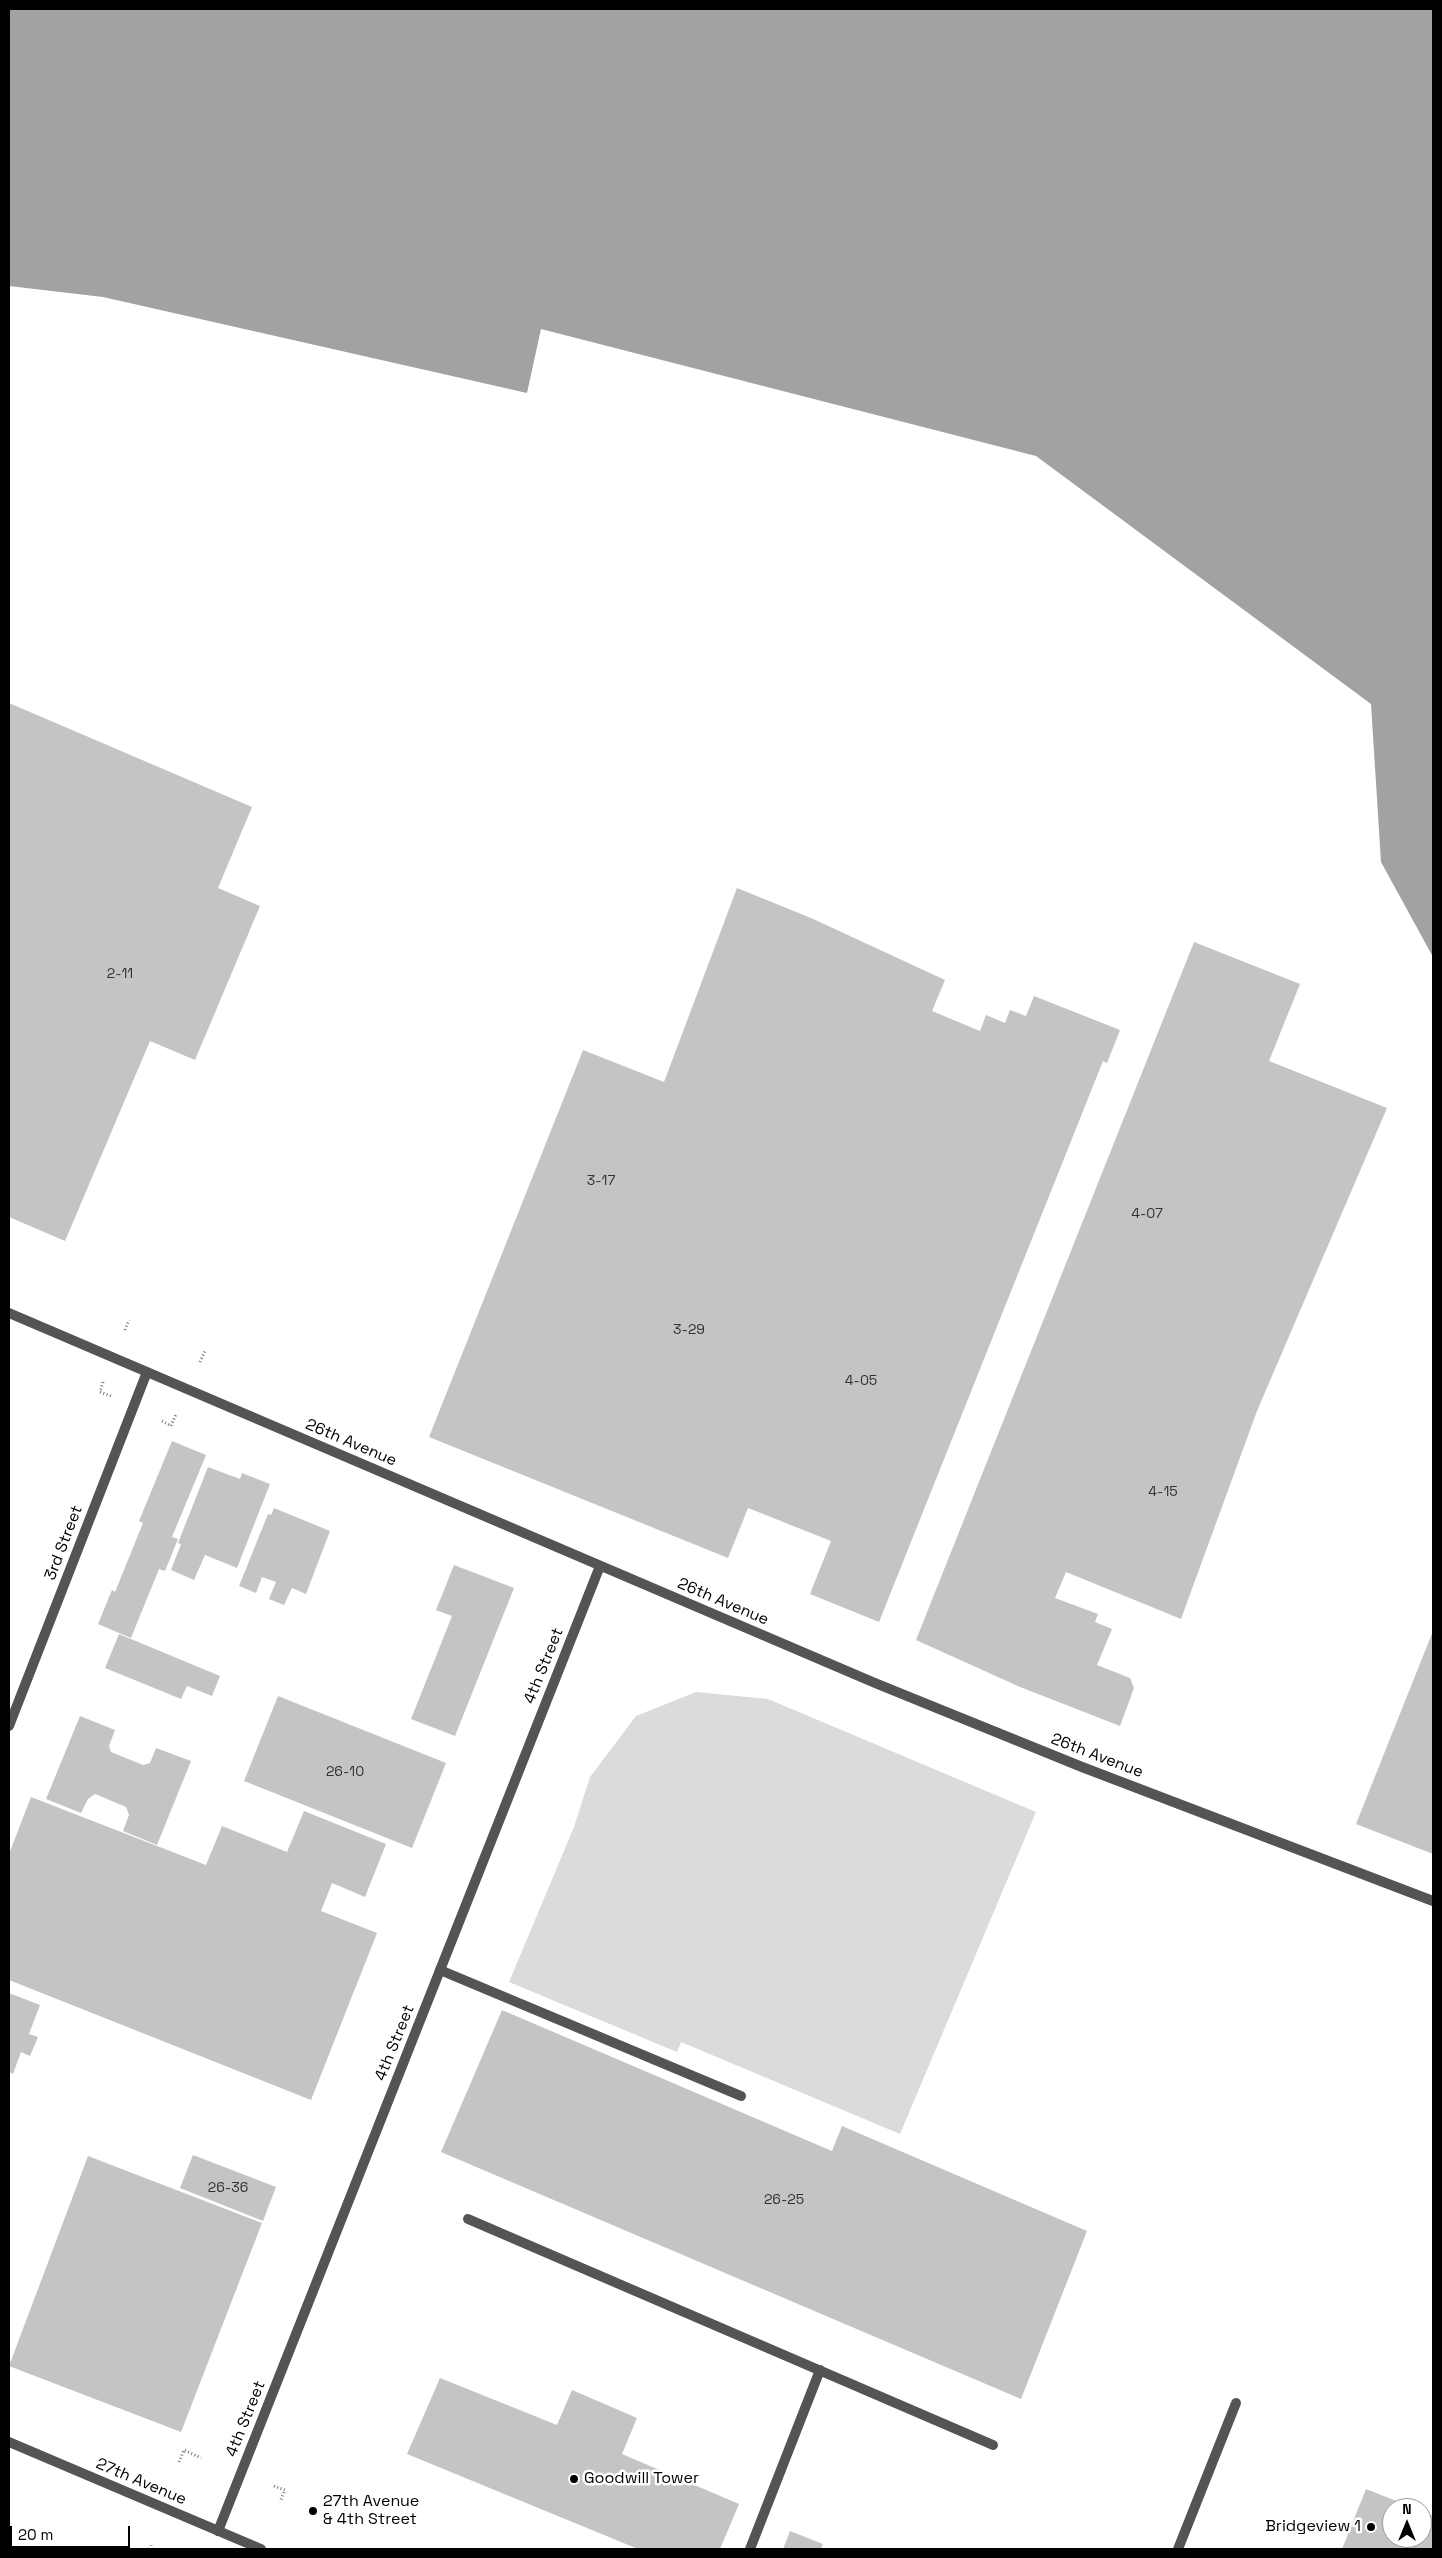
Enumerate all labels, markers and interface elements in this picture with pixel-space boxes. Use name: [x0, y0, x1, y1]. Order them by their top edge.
house number: 2-11: [107, 966, 133, 982]
house number: 3-17: [587, 1173, 615, 1189]
house number: 4-07: [1131, 1206, 1163, 1222]
house number: 3-29: [673, 1322, 705, 1338]
house number: 4-05: [845, 1373, 877, 1389]
street label: 26th Avenue: [302, 1415, 400, 1471]
house number: 4-15: [1148, 1484, 1178, 1500]
street label: 3rd Street: [41, 1503, 87, 1583]
street label: 26th Avenue: [674, 1574, 772, 1630]
street label: 4th Street: [520, 1625, 568, 1707]
street label: 26th Avenue: [1048, 1730, 1146, 1782]
house number: 26-10: [326, 1764, 364, 1780]
street label: 4th Street: [371, 2002, 419, 2084]
house number: 26-36: [208, 2180, 248, 2196]
house number: 26-25: [764, 2192, 804, 2208]
street label: 4th Street: [222, 2378, 270, 2460]
street label: 27th Avenue: [93, 2454, 189, 2510]
place label: Goodwill Tower: [584, 2469, 699, 2489]
marker: Goodwill Tower: [568, 2473, 580, 2485]
place label: 27th Avenue & 4th Street: [323, 2492, 419, 2530]
north arrow: [1382, 2498, 1432, 2548]
text: N: [1402, 2500, 1412, 2518]
marker: 27th Avenue & 4th Street: [307, 2505, 319, 2517]
scale bar: [12, 2516, 132, 2548]
place label: Bridgeview 1: [1265, 2517, 1361, 2537]
marker: Bridgeview 1: [1365, 2521, 1377, 2533]
text: 20 m: [18, 2525, 53, 2544]

